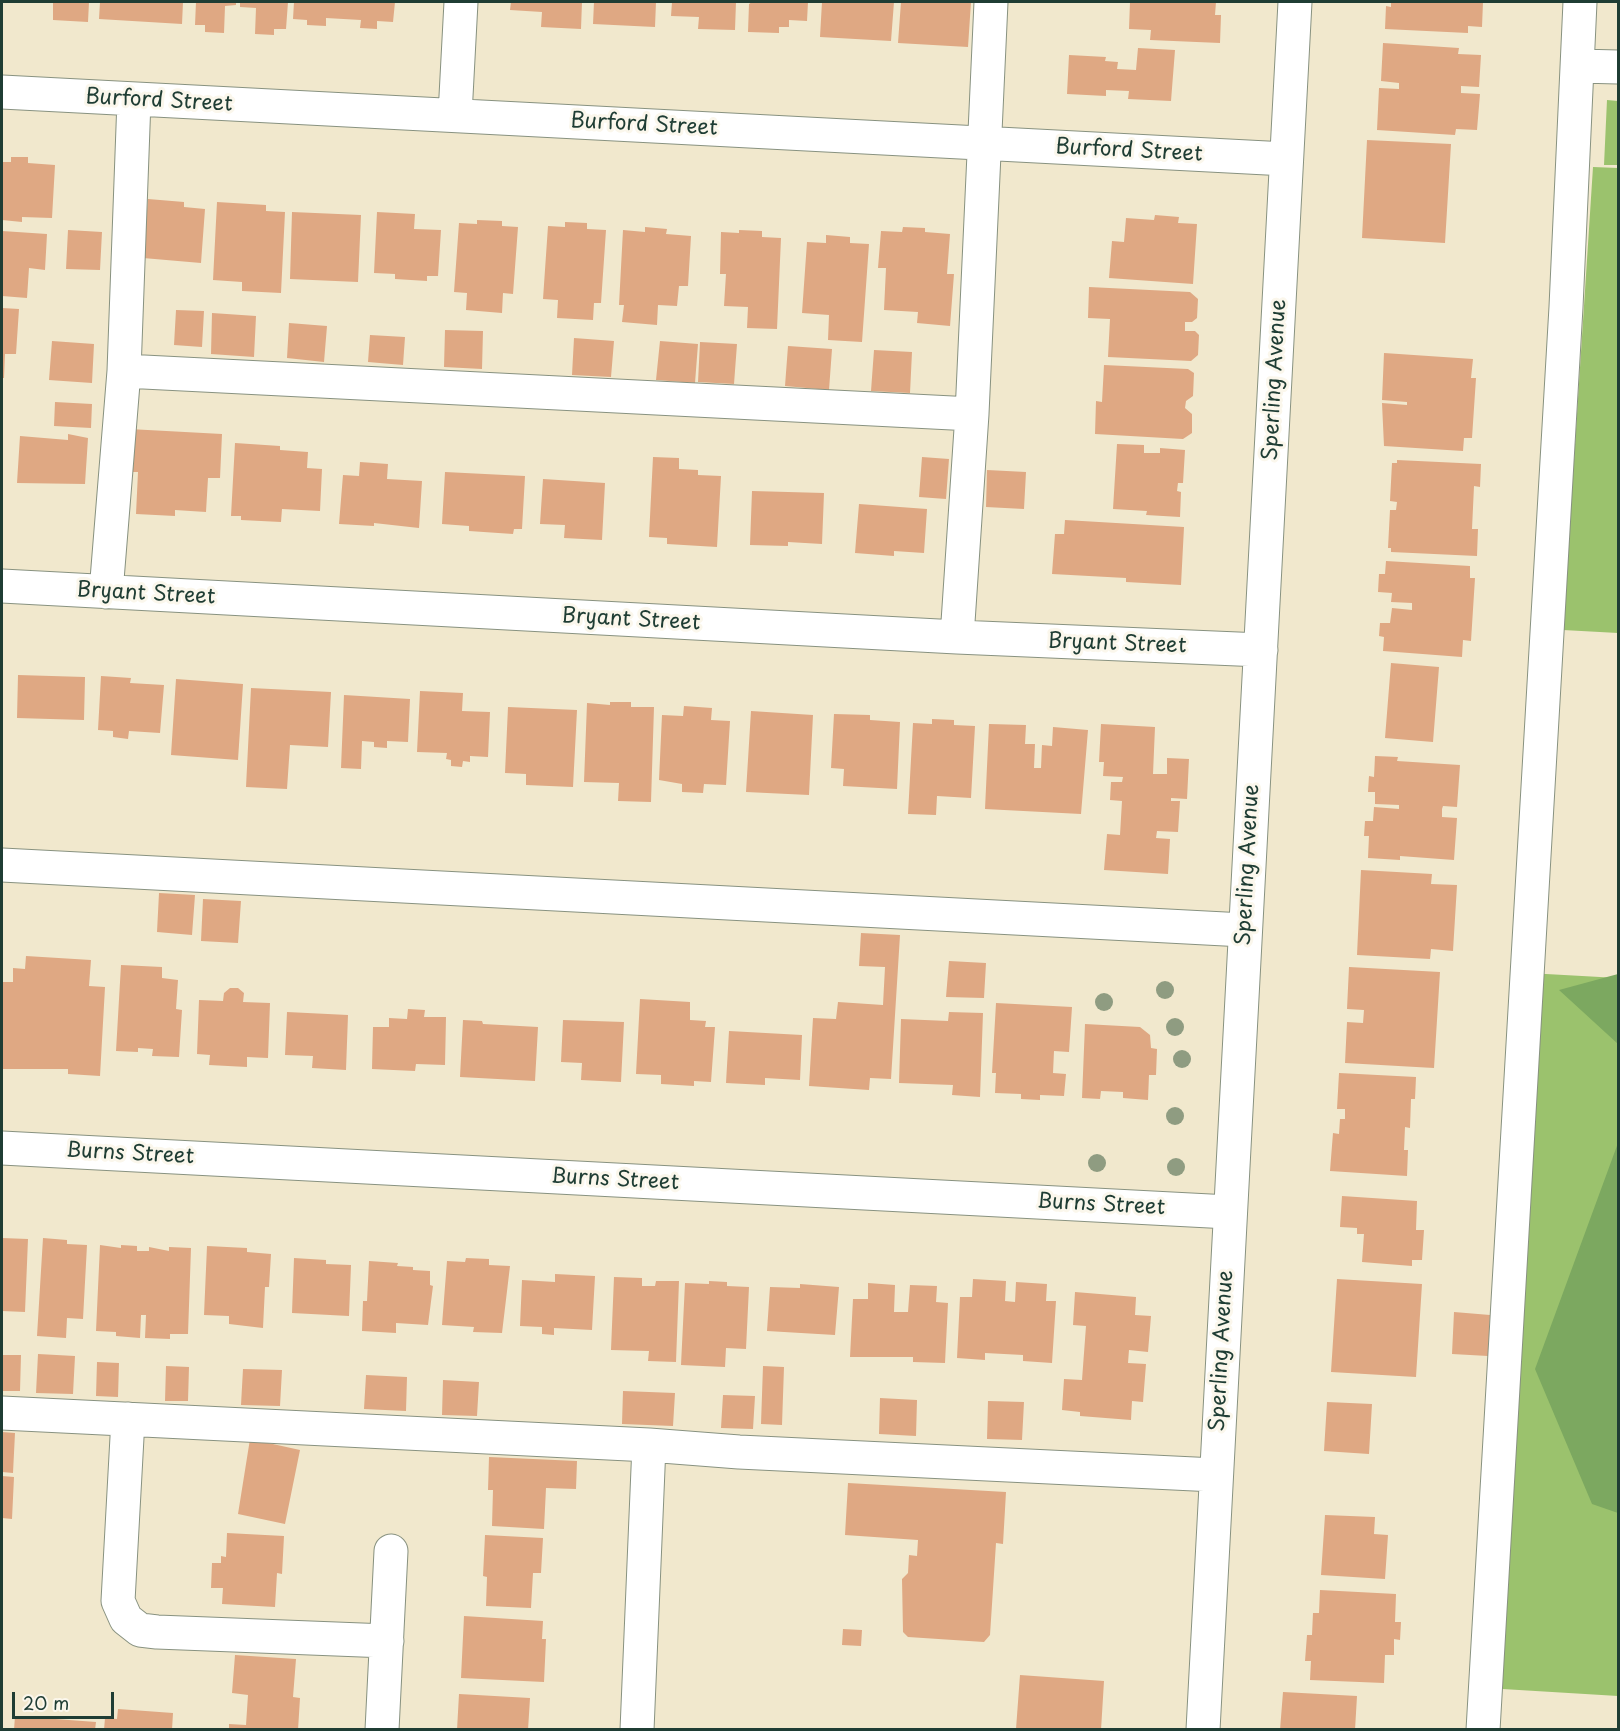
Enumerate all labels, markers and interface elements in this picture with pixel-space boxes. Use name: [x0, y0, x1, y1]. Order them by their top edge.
street label: Burford Street: [85, 85, 233, 117]
street label: Burford Street: [570, 109, 718, 141]
street label: Burford Street: [1055, 135, 1203, 167]
street label: Sperling Avenue: [1258, 299, 1292, 461]
street label: Bryant Street: [76, 578, 216, 610]
street label: Bryant Street: [561, 604, 701, 636]
street label: Bryant Street: [1047, 629, 1187, 659]
street label: Sperling Avenue: [1231, 784, 1265, 946]
street label: Burns Street: [65, 1138, 195, 1170]
street label: Burns Street: [550, 1164, 680, 1196]
street label: Burns Street: [1036, 1189, 1166, 1221]
street label: Sperling Avenue: [1205, 1270, 1239, 1432]
scale bar: [15, 1680, 117, 1718]
text: 20 m: [23, 1689, 69, 1716]

